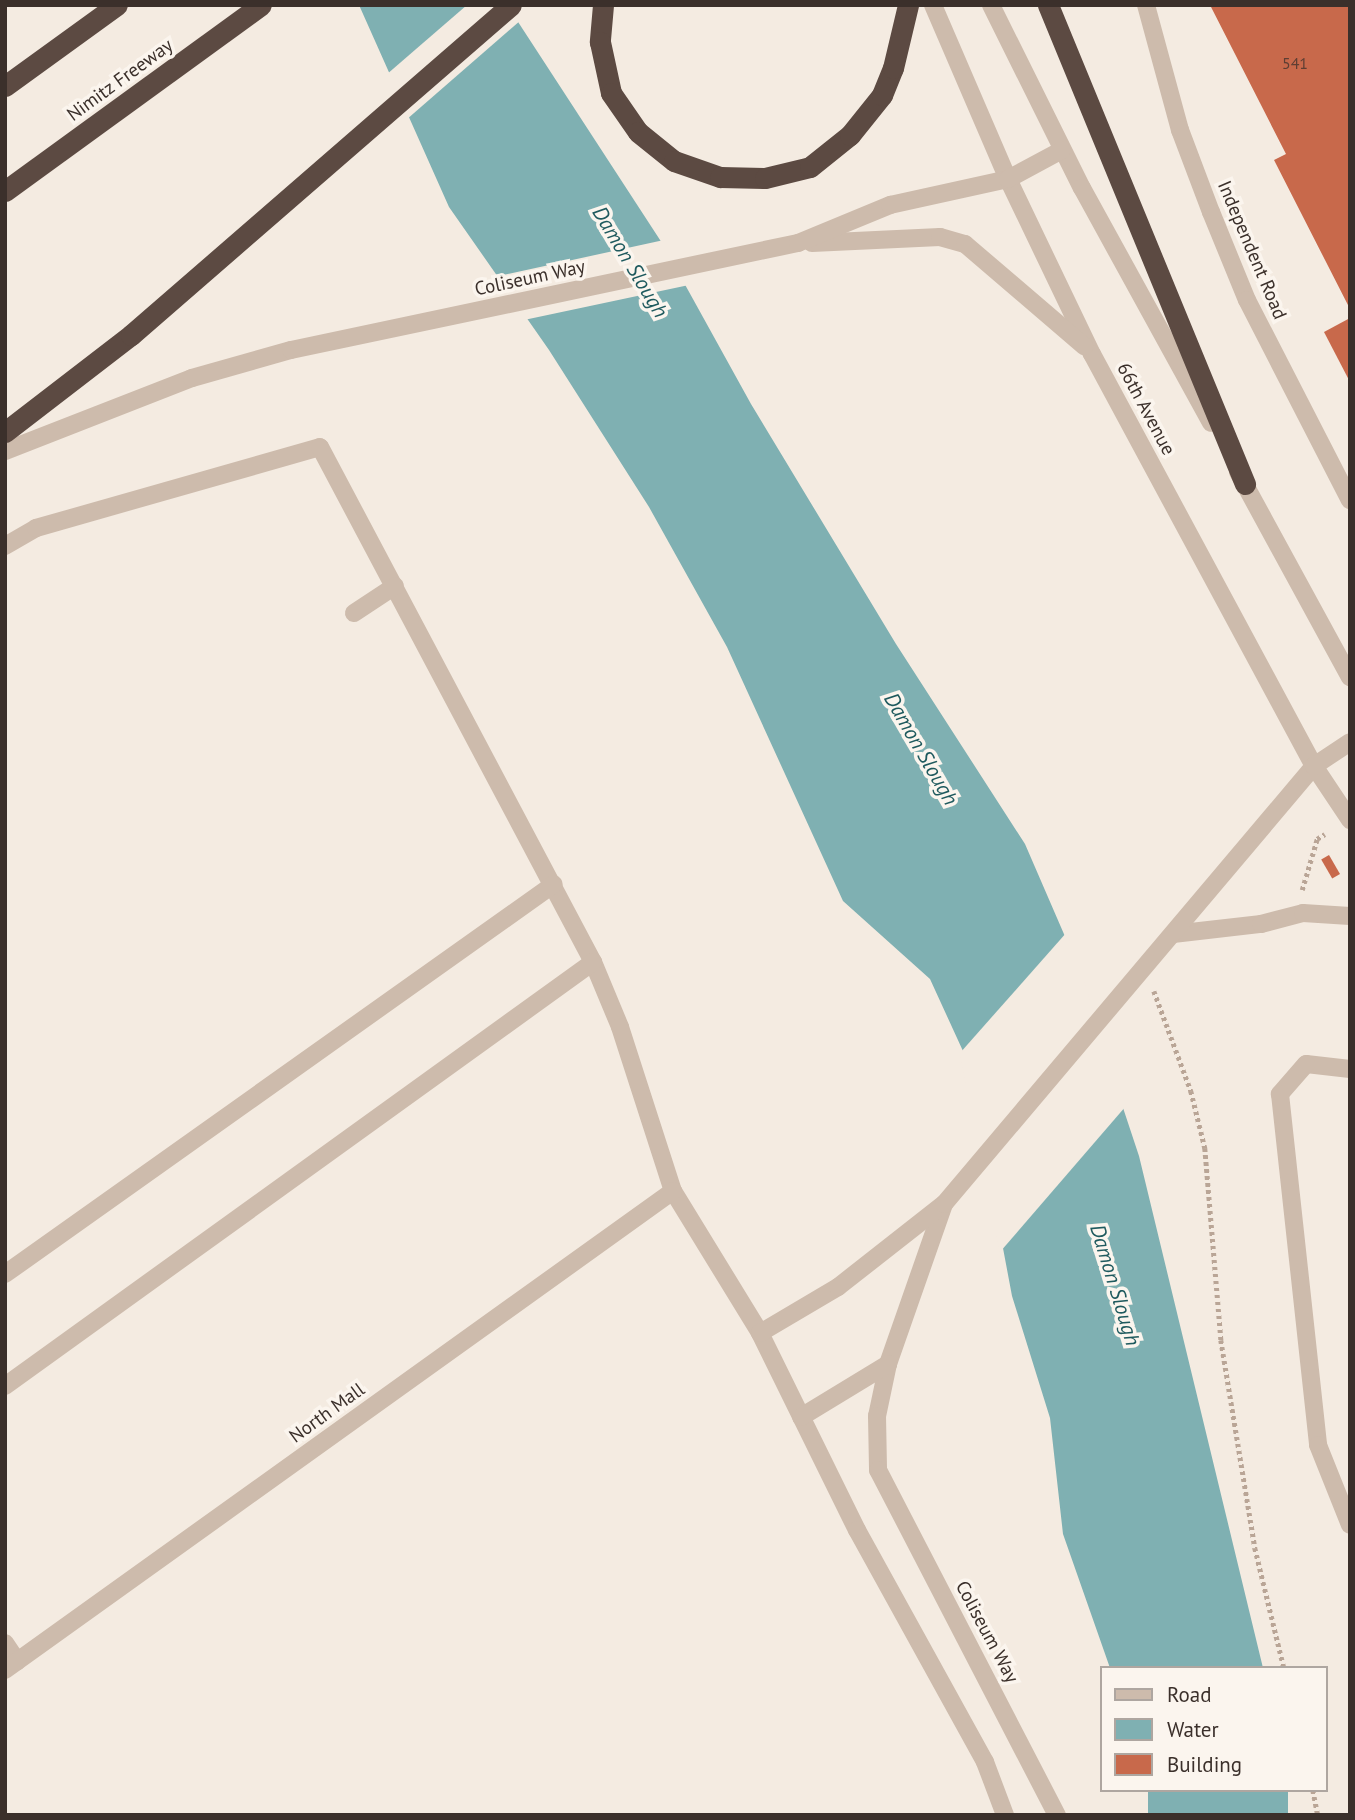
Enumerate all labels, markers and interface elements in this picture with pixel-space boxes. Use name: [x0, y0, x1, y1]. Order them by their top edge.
street label: Nimitz Freeway: [62, 34, 178, 126]
house number: 541: [1282, 53, 1308, 73]
street label: Independent Road: [1213, 177, 1291, 323]
water label: Damon Slough: [587, 202, 673, 322]
street label: Coliseum Way: [473, 255, 587, 301]
street label: 66th Avenue: [1112, 359, 1180, 459]
water label: Damon Slough: [879, 688, 963, 810]
water label: Damon Slough: [1085, 1221, 1145, 1349]
street label: North Mall: [285, 1378, 369, 1448]
street label: Coliseum Way: [950, 1577, 1024, 1687]
legend: [1100, 1666, 1327, 1792]
text: Road: [1167, 1681, 1211, 1708]
text: Water: [1167, 1716, 1219, 1743]
text: Building: [1167, 1751, 1242, 1778]

